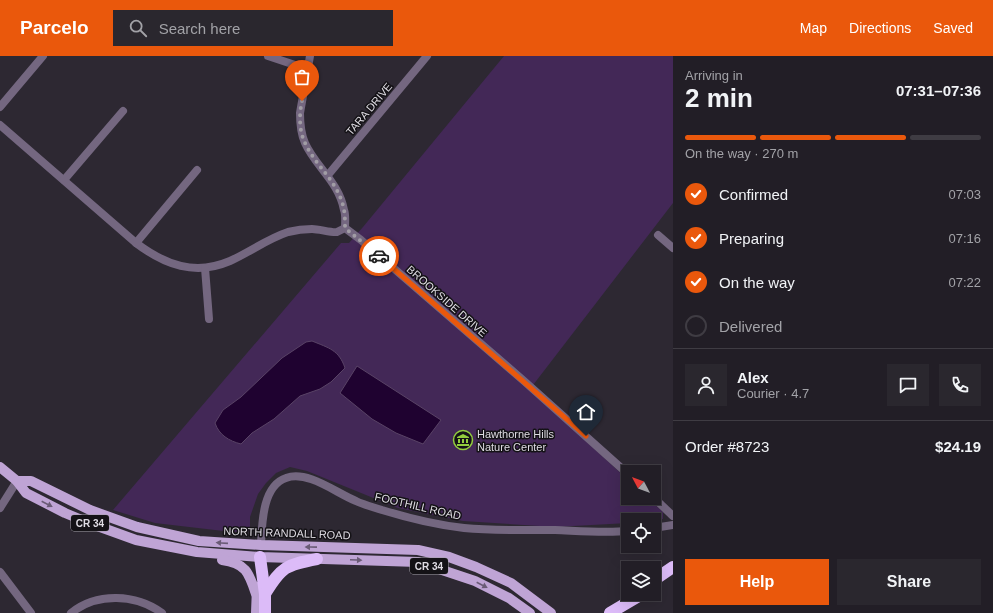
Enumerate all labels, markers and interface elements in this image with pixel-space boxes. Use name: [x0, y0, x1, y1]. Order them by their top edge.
search box: [113, 10, 393, 46]
text: Parcelo: [20, 17, 89, 38]
icon: search: [127, 17, 149, 39]
text: Search here: [159, 20, 240, 37]
text: Map: [800, 20, 827, 36]
text: Directions: [849, 20, 911, 36]
text: Saved: [933, 20, 973, 36]
pin: [285, 60, 319, 101]
icon: bag: [291, 66, 313, 88]
text: Arriving in: [685, 68, 743, 83]
street label: TARA DRIVE: [344, 80, 394, 138]
text: 07:31–07:36: [896, 82, 981, 99]
text: 2 min: [685, 83, 753, 113]
text: On the way · 270 m: [685, 146, 798, 161]
icon: check: [685, 183, 707, 205]
text: Confirmed: [719, 186, 788, 203]
text: 07:03: [948, 187, 981, 202]
icon: check: [685, 227, 707, 249]
text: Preparing: [719, 230, 784, 247]
text: 07:16: [948, 231, 981, 246]
courier: [359, 236, 399, 276]
icon: car: [368, 245, 390, 267]
street label: BROOKSIDE DRIVE: [405, 263, 489, 339]
icon: check: [685, 271, 707, 293]
text: On the way: [719, 274, 795, 291]
text: 07:22: [948, 275, 981, 290]
text: Delivered: [719, 318, 782, 335]
button: person: [685, 364, 727, 406]
button: chat: [887, 364, 929, 406]
button: phone: [939, 364, 981, 406]
text: Alex: [737, 369, 769, 386]
text: Courier · 4.7: [737, 386, 809, 401]
pin: [569, 395, 603, 436]
icon: home: [575, 401, 597, 423]
place label: Hawthorne Hills Nature Center: [477, 428, 555, 453]
museum icon: Hawthorne Hills Nature Center: [452, 429, 474, 451]
text: Order #8723: [685, 438, 769, 455]
text: $24.19: [935, 438, 981, 455]
north arrow: [621, 465, 661, 505]
map controls: [621, 465, 661, 601]
street label: FOOTHILL ROAD: [374, 490, 462, 522]
one-way arrow: [41, 501, 53, 507]
button: locate: [621, 513, 661, 553]
road number: CR 34: [71, 515, 109, 531]
street label: NORTH RANDALL ROAD: [223, 525, 351, 541]
one-way arrow: [216, 539, 228, 546]
one-way arrow: [305, 543, 317, 550]
one-way arrow: [350, 557, 363, 563]
road number: CR 34: [410, 558, 448, 574]
button: Help: [685, 559, 829, 605]
button: Share: [837, 559, 981, 605]
button: layers: [621, 561, 661, 601]
one-way arrow: [477, 581, 488, 588]

